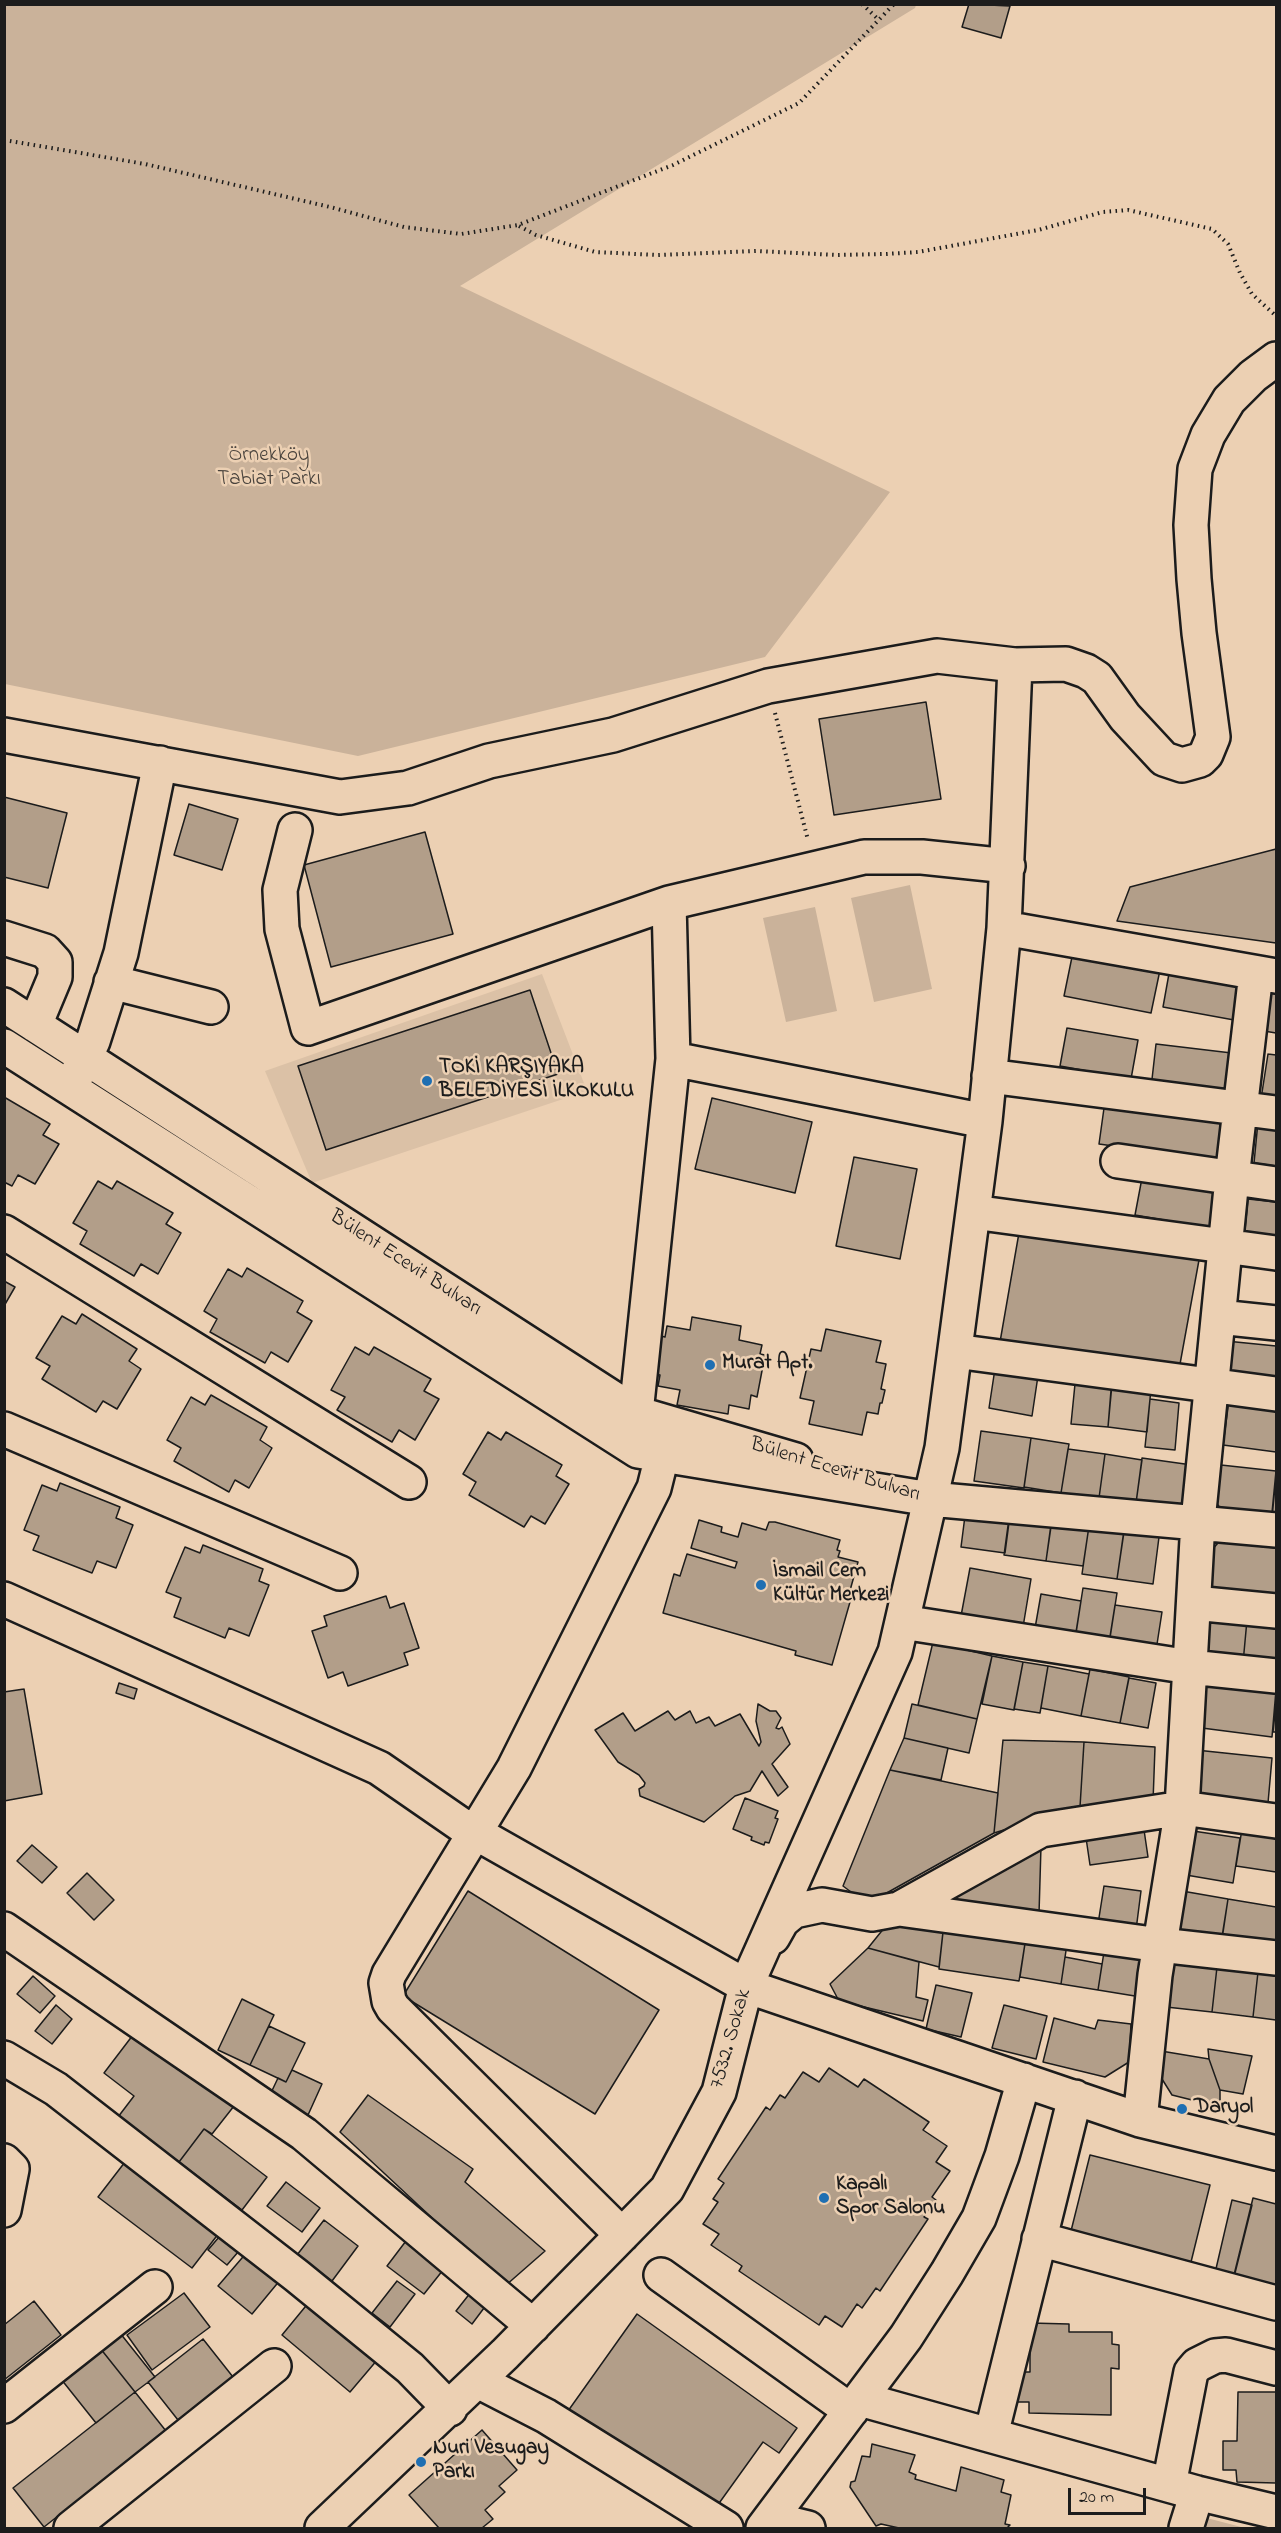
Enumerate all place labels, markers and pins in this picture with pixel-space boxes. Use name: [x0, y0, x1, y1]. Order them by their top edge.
place label: TOKİ KARŞIYAKA BELEDİYESİ İLKOKULU: [439, 1056, 634, 1106]
marker: TOKİ KARŞIYAKA BELEDİYESİ İLKOKULU: [420, 1074, 434, 1088]
place label: Murat Apt.: [722, 1352, 813, 1378]
marker: Murat Apt.: [703, 1358, 717, 1372]
place label: İsmail Cem Kültür Merkezi: [773, 1560, 889, 1610]
marker: İsmail Cem Kültür Merkezi: [754, 1578, 768, 1592]
place label: Daryol: [1194, 2096, 1253, 2122]
marker: Daryol: [1175, 2102, 1189, 2116]
place label: Kapalı Spor Salonu: [836, 2173, 945, 2223]
marker: Kapalı Spor Salonu: [817, 2191, 831, 2205]
place label: Nuri Vesugay Parkı: [433, 2437, 549, 2487]
marker: Nuri Vesugay Parkı: [414, 2455, 428, 2469]

